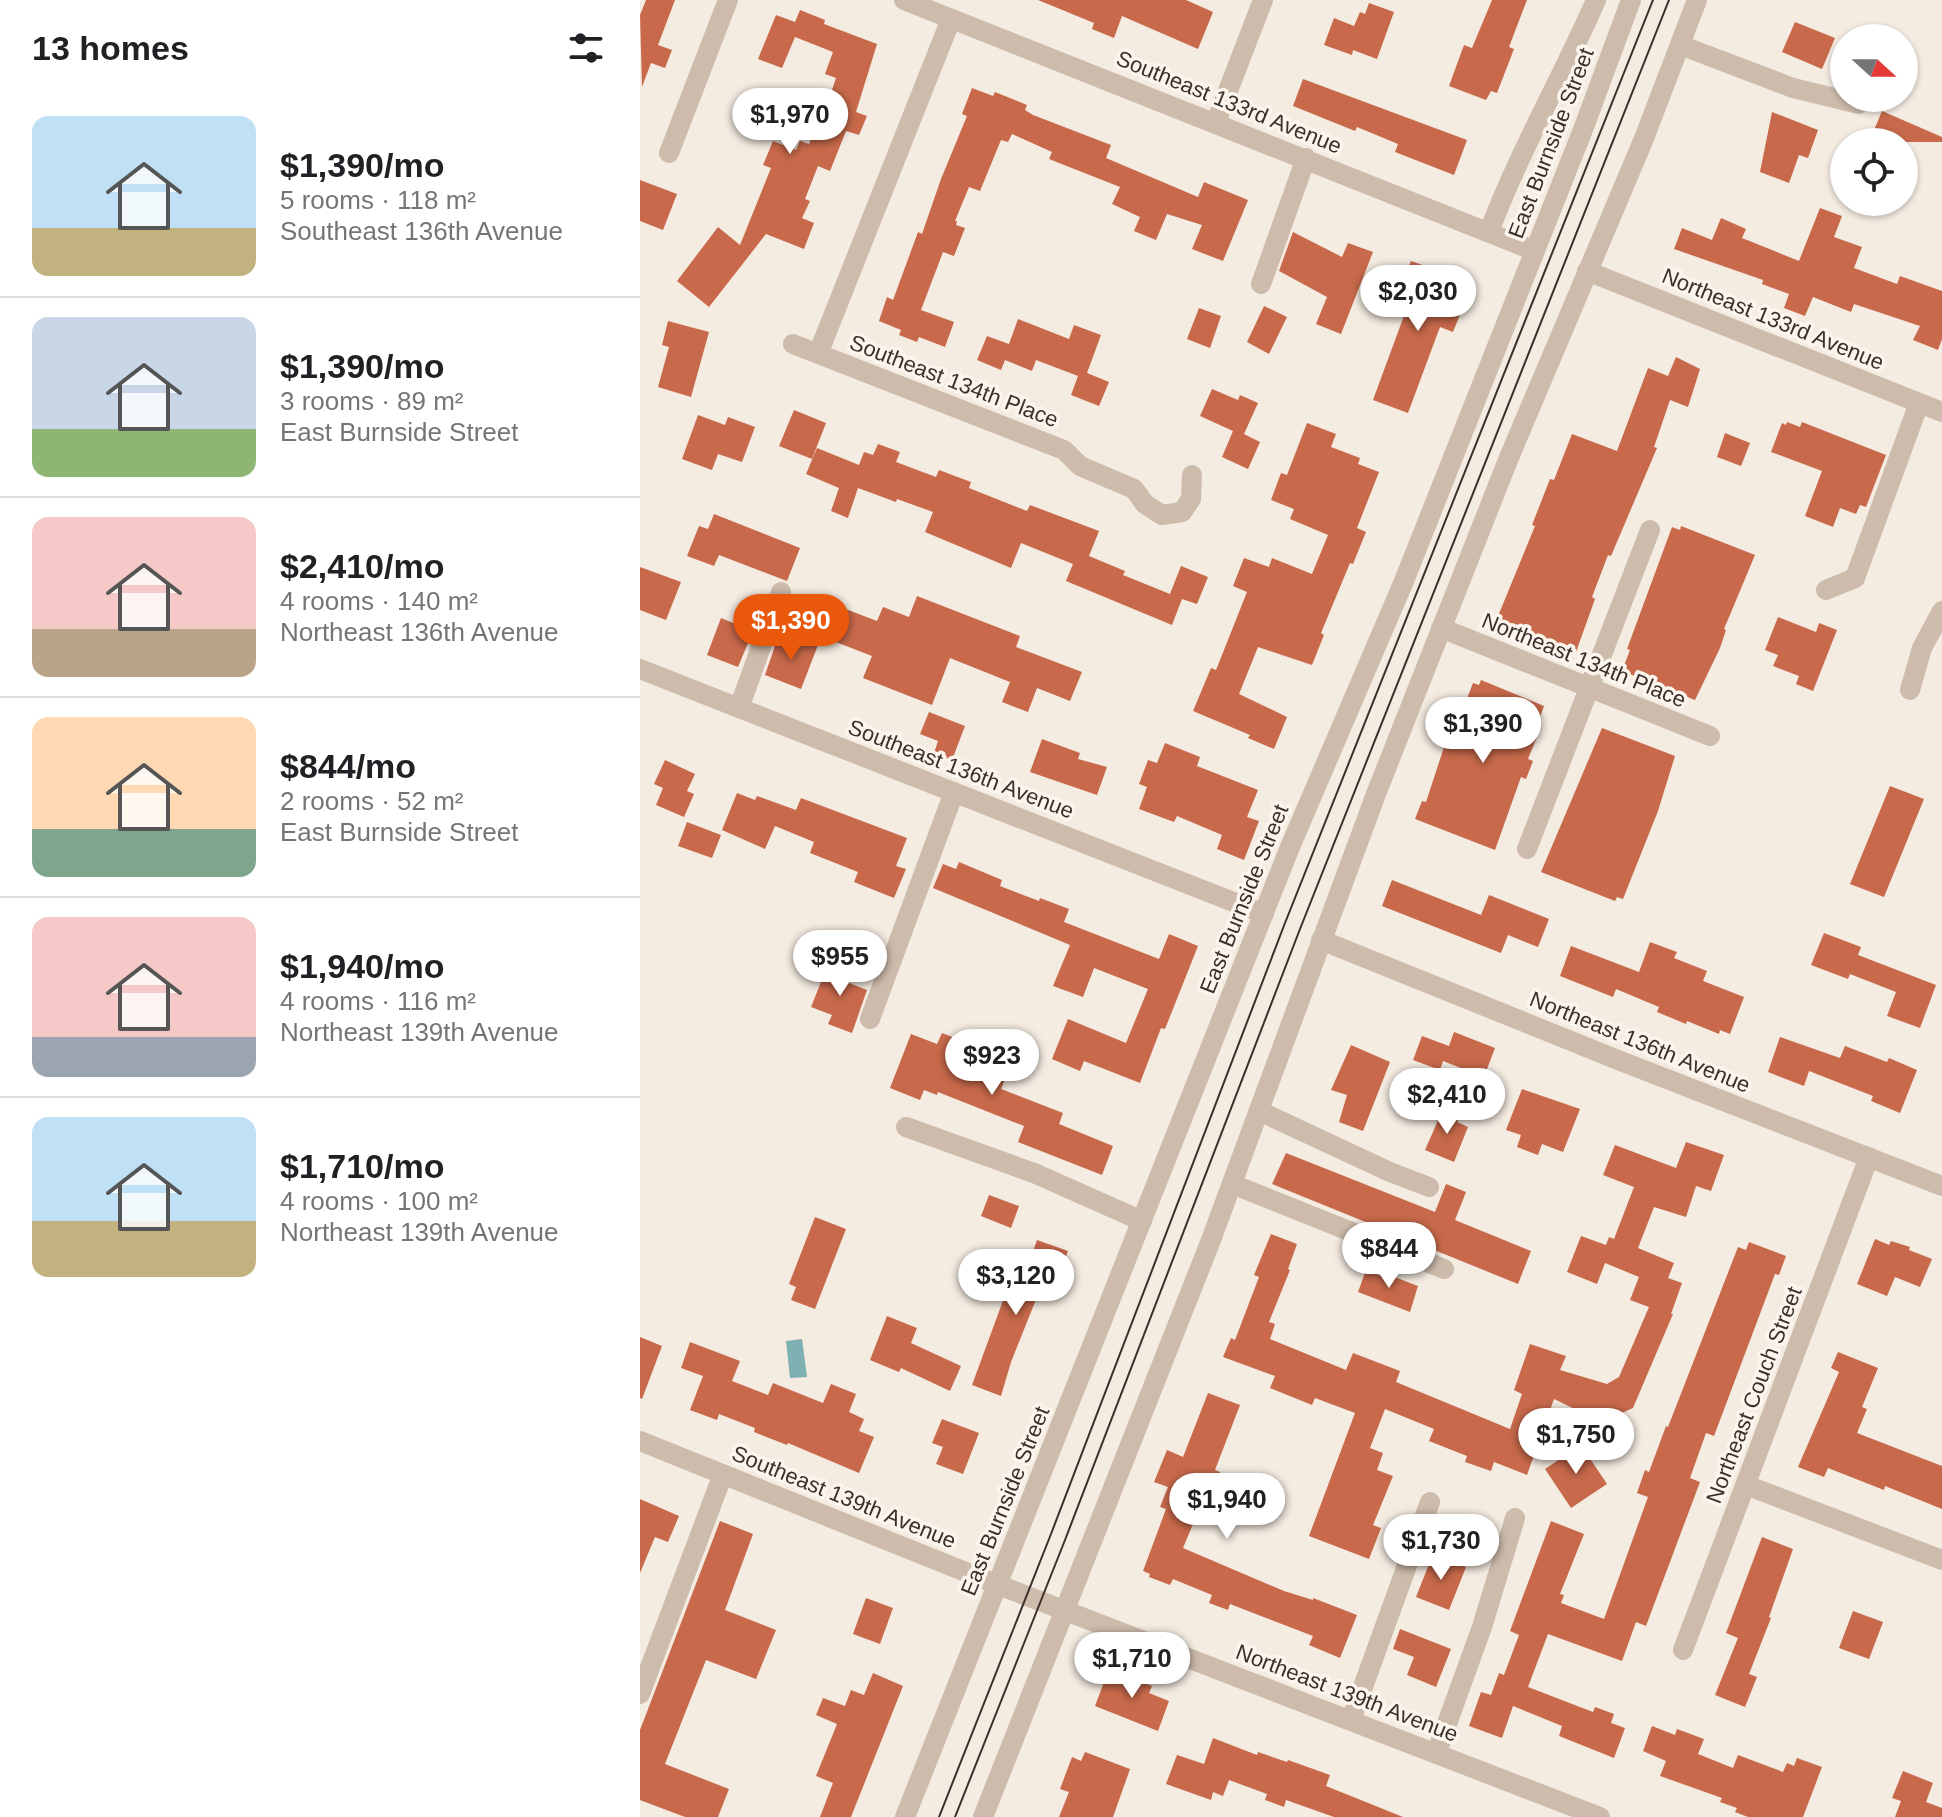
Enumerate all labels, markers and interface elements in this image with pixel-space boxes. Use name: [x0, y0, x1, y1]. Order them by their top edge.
north arrow: [1830, 24, 1918, 112]
map controls: [1830, 24, 1918, 216]
icon: filters: [564, 26, 608, 70]
text: 13 homes: [32, 29, 189, 67]
street label: East Burnside Street: [1503, 44, 1599, 242]
street label: Southeast 133rd Avenue: [1113, 45, 1345, 159]
pin: $1,970: [725, 88, 855, 156]
text: $1,970: [750, 99, 830, 129]
button: locate: [1830, 128, 1918, 216]
text: $1,390/mo: [280, 146, 444, 184]
icon: home: [96, 148, 192, 244]
text: 5 rooms · 118 m²: [280, 185, 476, 215]
text: Southeast 136th Avenue: [280, 216, 563, 246]
street label: Northeast 133rd Avenue: [1658, 263, 1888, 375]
pin: $2,030: [1353, 265, 1483, 333]
text: $2,030: [1378, 276, 1458, 306]
street label: Southeast 134th Place: [846, 330, 1062, 432]
text: $1,390/mo: [280, 347, 444, 385]
icon: home: [96, 349, 192, 445]
text: 3 rooms · 89 m²: [280, 386, 464, 416]
text: East Burnside Street: [280, 417, 518, 447]
text: $2,410/mo: [280, 547, 444, 585]
icon: home: [96, 549, 192, 645]
text: 4 rooms · 140 m²: [280, 586, 478, 616]
pin: $1,390: [726, 594, 856, 662]
text: $1,390: [751, 605, 831, 635]
street label: Northeast 134th Place: [1478, 608, 1690, 712]
text: Northeast 136th Avenue: [280, 617, 559, 647]
pin: $1,390: [1418, 697, 1548, 765]
text: $1,390: [1443, 708, 1523, 738]
street label: Southeast 136th Avenue: [845, 714, 1077, 824]
text: $844/mo: [280, 747, 416, 785]
icon: home: [96, 749, 192, 845]
text: 2 rooms · 52 m²: [280, 786, 464, 816]
street label: East Burnside Street: [1195, 801, 1293, 997]
text: East Burnside Street: [280, 817, 518, 847]
pin: $955: [793, 930, 887, 998]
text: $955: [811, 941, 869, 971]
text: $1,940/mo: [280, 947, 444, 985]
icon: home: [96, 949, 192, 1045]
text: 4 rooms · 116 m²: [280, 986, 476, 1016]
street label: Northeast 136th Avenue: [1526, 986, 1754, 1098]
text: Northeast 139th Avenue: [280, 1017, 559, 1047]
pin: $923: [945, 1029, 1039, 1097]
text: $923: [963, 1040, 1021, 1070]
pin: $2,410: [1382, 1068, 1512, 1136]
text: $2,410: [1407, 1079, 1487, 1109]
text: $1,710/mo: [280, 1147, 444, 1185]
icon: home: [96, 1149, 192, 1245]
text: 4 rooms · 100 m²: [280, 1186, 478, 1216]
text: Northeast 139th Avenue: [280, 1217, 559, 1247]
pin: $844: [1342, 1222, 1436, 1290]
text: $844: [1360, 1233, 1418, 1263]
pin: $3,120: [951, 1249, 1081, 1317]
text: $3,120: [976, 1260, 1056, 1290]
street label: Northeast Couch Street: [1701, 1283, 1807, 1507]
street label: East Burnside Street: [956, 1403, 1054, 1599]
pin: $1,750: [1511, 1408, 1641, 1476]
text: $1,750: [1536, 1419, 1616, 1449]
street label: Southeast 139th Avenue: [728, 1441, 960, 1553]
pin: $1,940: [1162, 1473, 1292, 1541]
text: $1,940: [1187, 1484, 1267, 1514]
pin: $1,730: [1376, 1514, 1506, 1582]
text: $1,730: [1401, 1525, 1481, 1555]
pin: $1,710: [1067, 1632, 1197, 1700]
street label: Northeast 139th Avenue: [1233, 1639, 1461, 1747]
text: $1,710: [1092, 1643, 1172, 1673]

